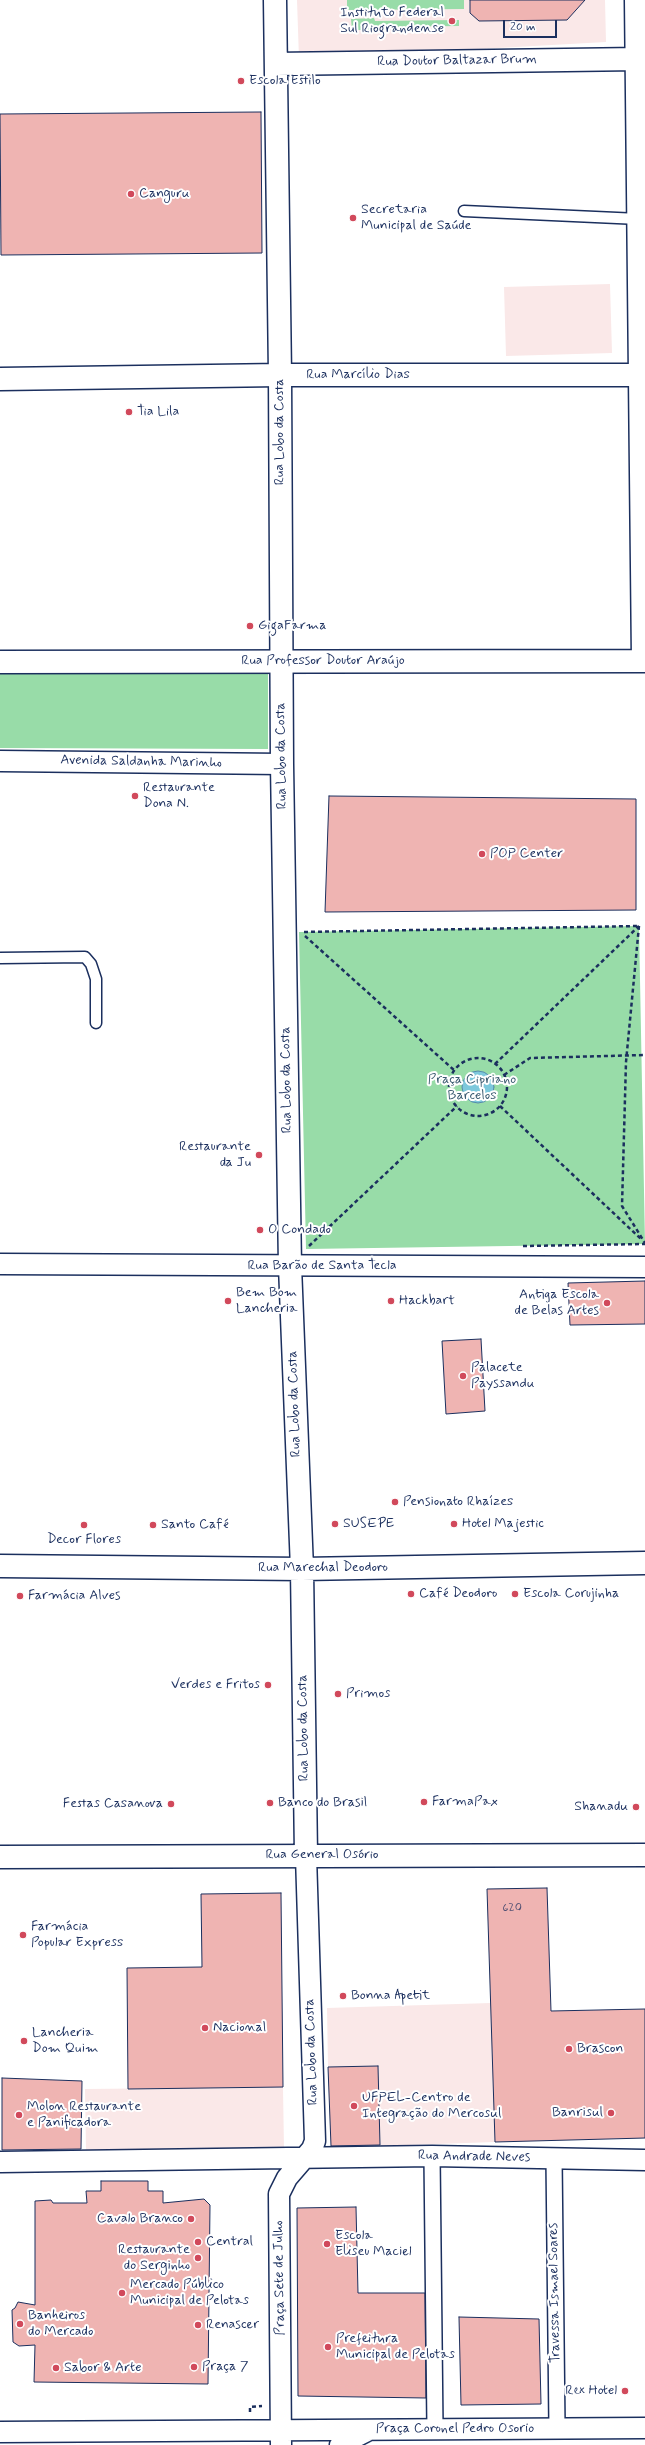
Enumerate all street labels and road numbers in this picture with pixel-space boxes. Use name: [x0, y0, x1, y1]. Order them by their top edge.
street label: Rua Doutor Baltazar Brum: [377, 51, 537, 71]
street label: Rua Marcílio Dias: [306, 367, 410, 383]
street label: Rua Lobo da Costa: [272, 379, 288, 485]
street label: Rua Professor Doutor Araújo: [241, 653, 405, 669]
street label: Rua Lobo da Costa: [273, 703, 291, 809]
street label: Avenida Saldanha Marinho: [60, 752, 222, 772]
street label: Rua Lobo da Costa: [278, 1027, 296, 1133]
street label: Rua Barão de Santa Tecla: [247, 1258, 397, 1274]
street label: Rua Lobo da Costa: [285, 1350, 305, 1458]
street label: Rua Marechal Deodoro: [258, 1560, 388, 1576]
street label: Rua Lobo da Costa: [295, 1675, 313, 1781]
street label: Rua General Osório: [265, 1847, 379, 1863]
street label: Rua Lobo da Costa: [302, 1998, 322, 2106]
street label: Rua Andrade Neves: [418, 2148, 530, 2166]
street label: Praça Sete de Julho: [271, 2220, 289, 2336]
street label: Travessa Ismael Soares: [545, 2223, 565, 2363]
street label: Praça Coronel Pedro Osorio: [376, 2421, 534, 2437]

